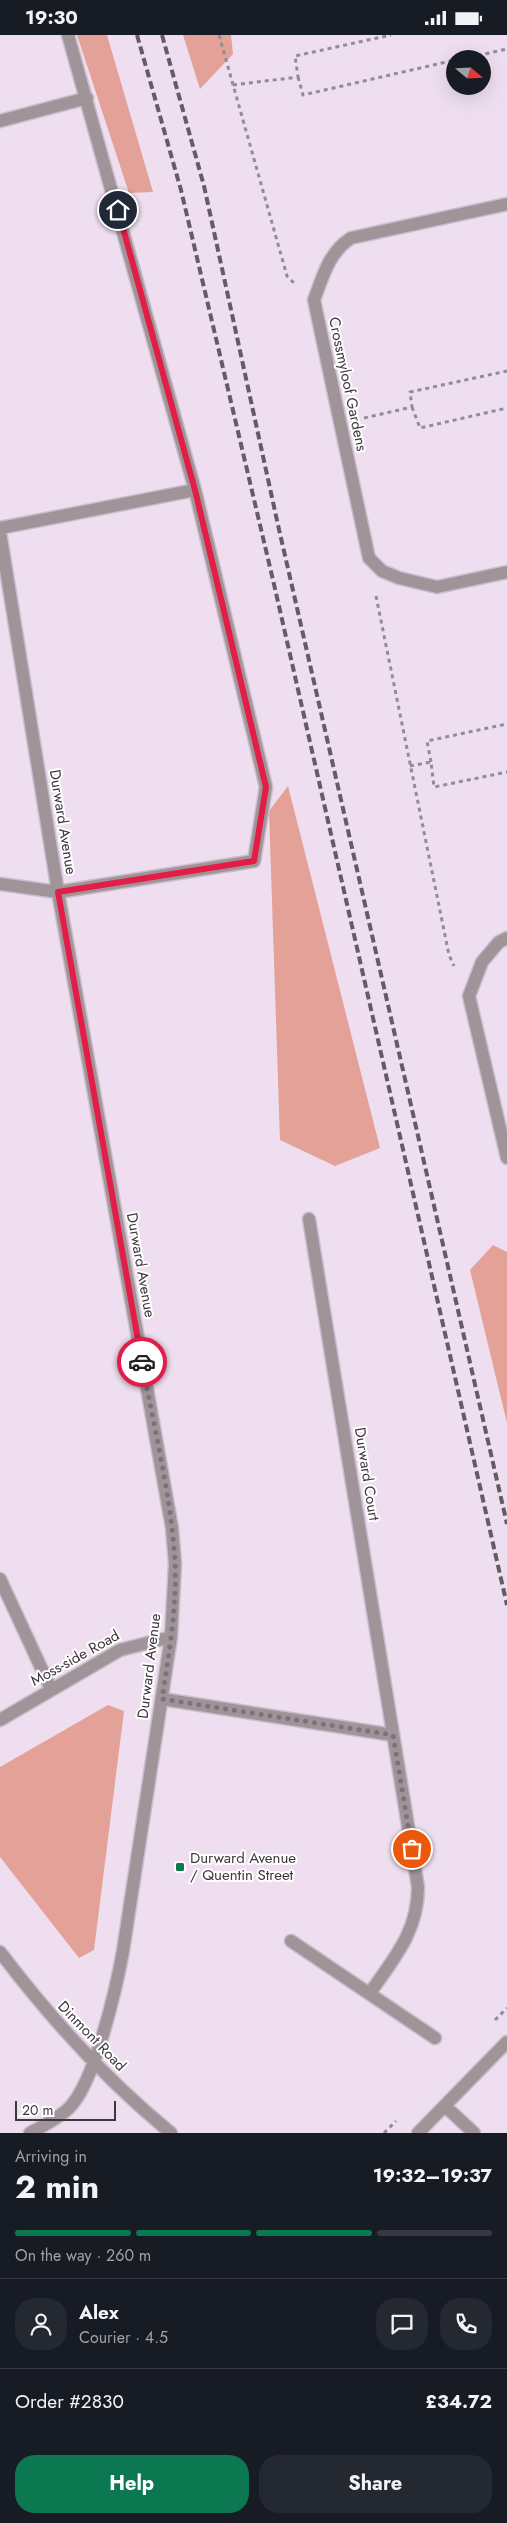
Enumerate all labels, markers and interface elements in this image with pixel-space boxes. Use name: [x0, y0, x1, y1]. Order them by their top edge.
text: 19:30: [25, 4, 78, 31]
north arrow: [446, 50, 491, 95]
map controls: [446, 50, 491, 95]
pin: [97, 189, 139, 231]
icon: home: [104, 196, 132, 224]
street label: Crossmyloof Gardens: [323, 315, 373, 453]
street label: Durward Avenue: [44, 768, 82, 876]
street label: Durward Avenue: [121, 1211, 161, 1319]
courier: [117, 1337, 167, 1387]
icon: car: [128, 1348, 156, 1376]
street label: Durward Court: [349, 1426, 385, 1523]
street label: Durward Avenue: [132, 1612, 166, 1720]
street label: Moss-side Road: [27, 1624, 123, 1692]
pin: [391, 1828, 433, 1870]
icon: bag: [398, 1835, 426, 1863]
place label: Durward Avenue / Quentin Street: [190, 1847, 296, 1886]
marker: Durward Avenue / Quentin Street: [174, 1861, 186, 1873]
street label: Dinmont Road: [53, 1996, 131, 2076]
scale bar: [15, 2098, 116, 2121]
text: 20 m: [22, 2100, 54, 2120]
text: Arriving in: [15, 2145, 87, 2168]
text: 19:32–19:37: [373, 2162, 492, 2189]
text: 2 min: [15, 2164, 99, 2210]
text: On the way · 260 m: [15, 2244, 151, 2267]
button: person: [15, 2298, 67, 2350]
button: chat: [376, 2298, 428, 2350]
button: phone: [440, 2298, 492, 2350]
text: Alex: [79, 2299, 119, 2326]
text: Courier · 4.5: [79, 2326, 168, 2349]
text: Order #2830: [15, 2388, 124, 2415]
text: £34.72: [425, 2388, 492, 2415]
button: Help: [15, 2455, 249, 2513]
button: Share: [259, 2455, 492, 2513]

